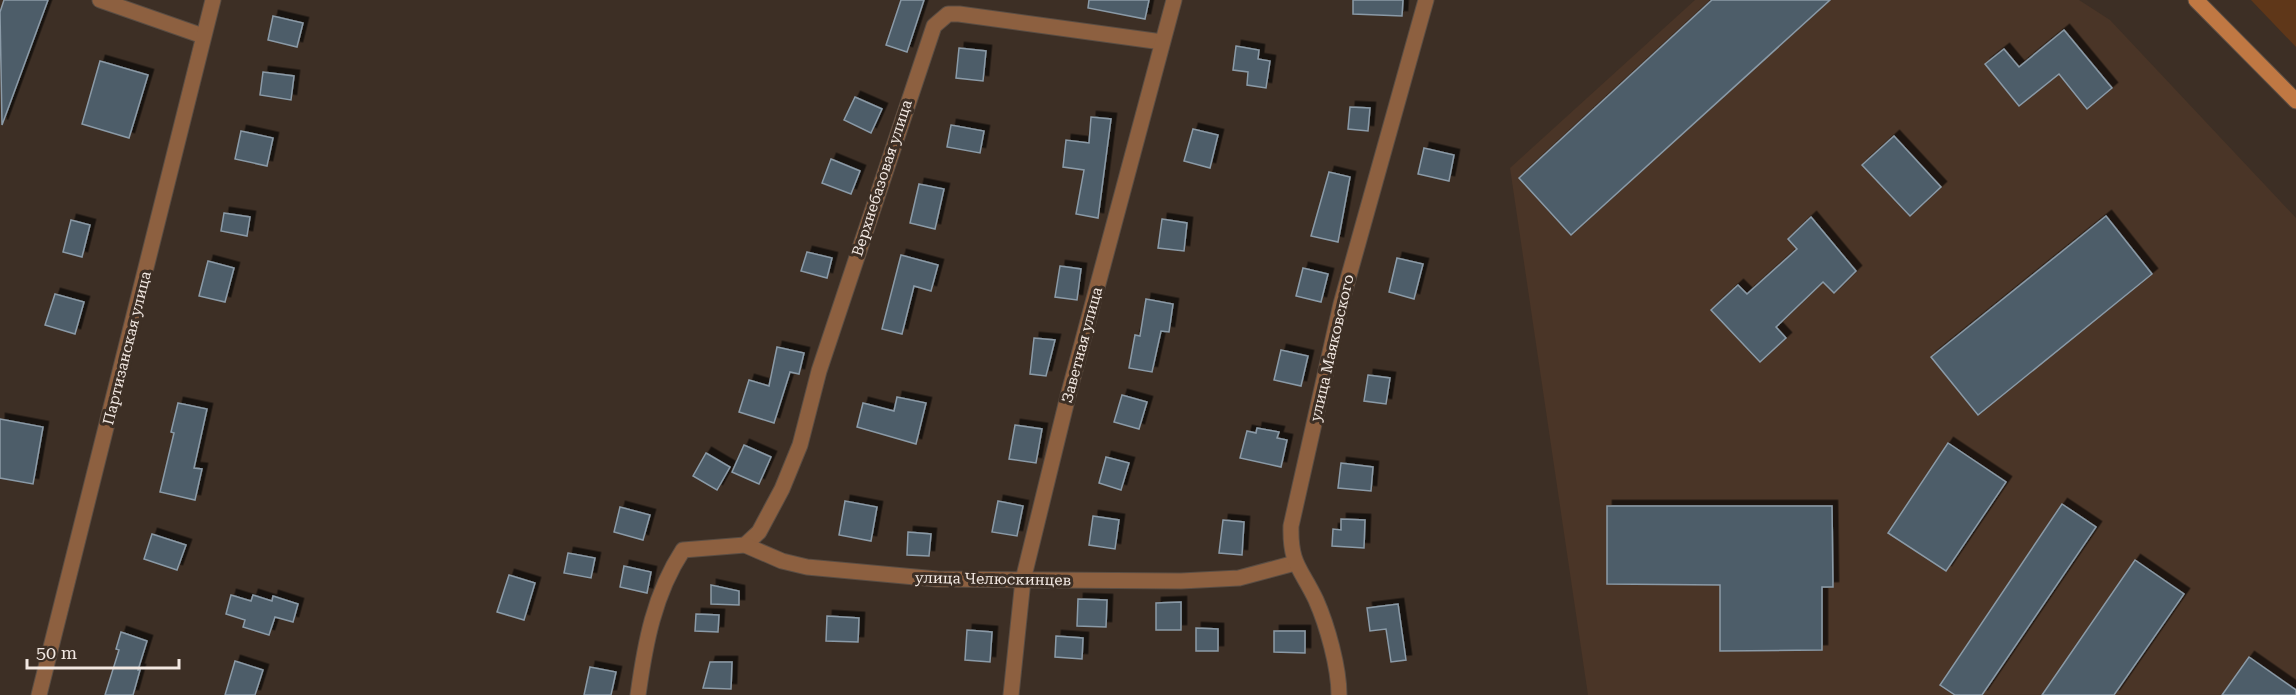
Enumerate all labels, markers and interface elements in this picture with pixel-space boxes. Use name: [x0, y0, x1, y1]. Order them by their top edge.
street label: Верхнебазовая улица: [848, 97, 916, 259]
street label: Партизанская улица: [99, 269, 155, 427]
street label: улица Маяковского: [1306, 273, 1358, 423]
street label: Заветная улица: [1058, 285, 1106, 405]
street label: улица Челюскинцев: [915, 569, 1071, 589]
scale bar: [27, 632, 178, 670]
text: 50 m: [36, 642, 77, 663]

